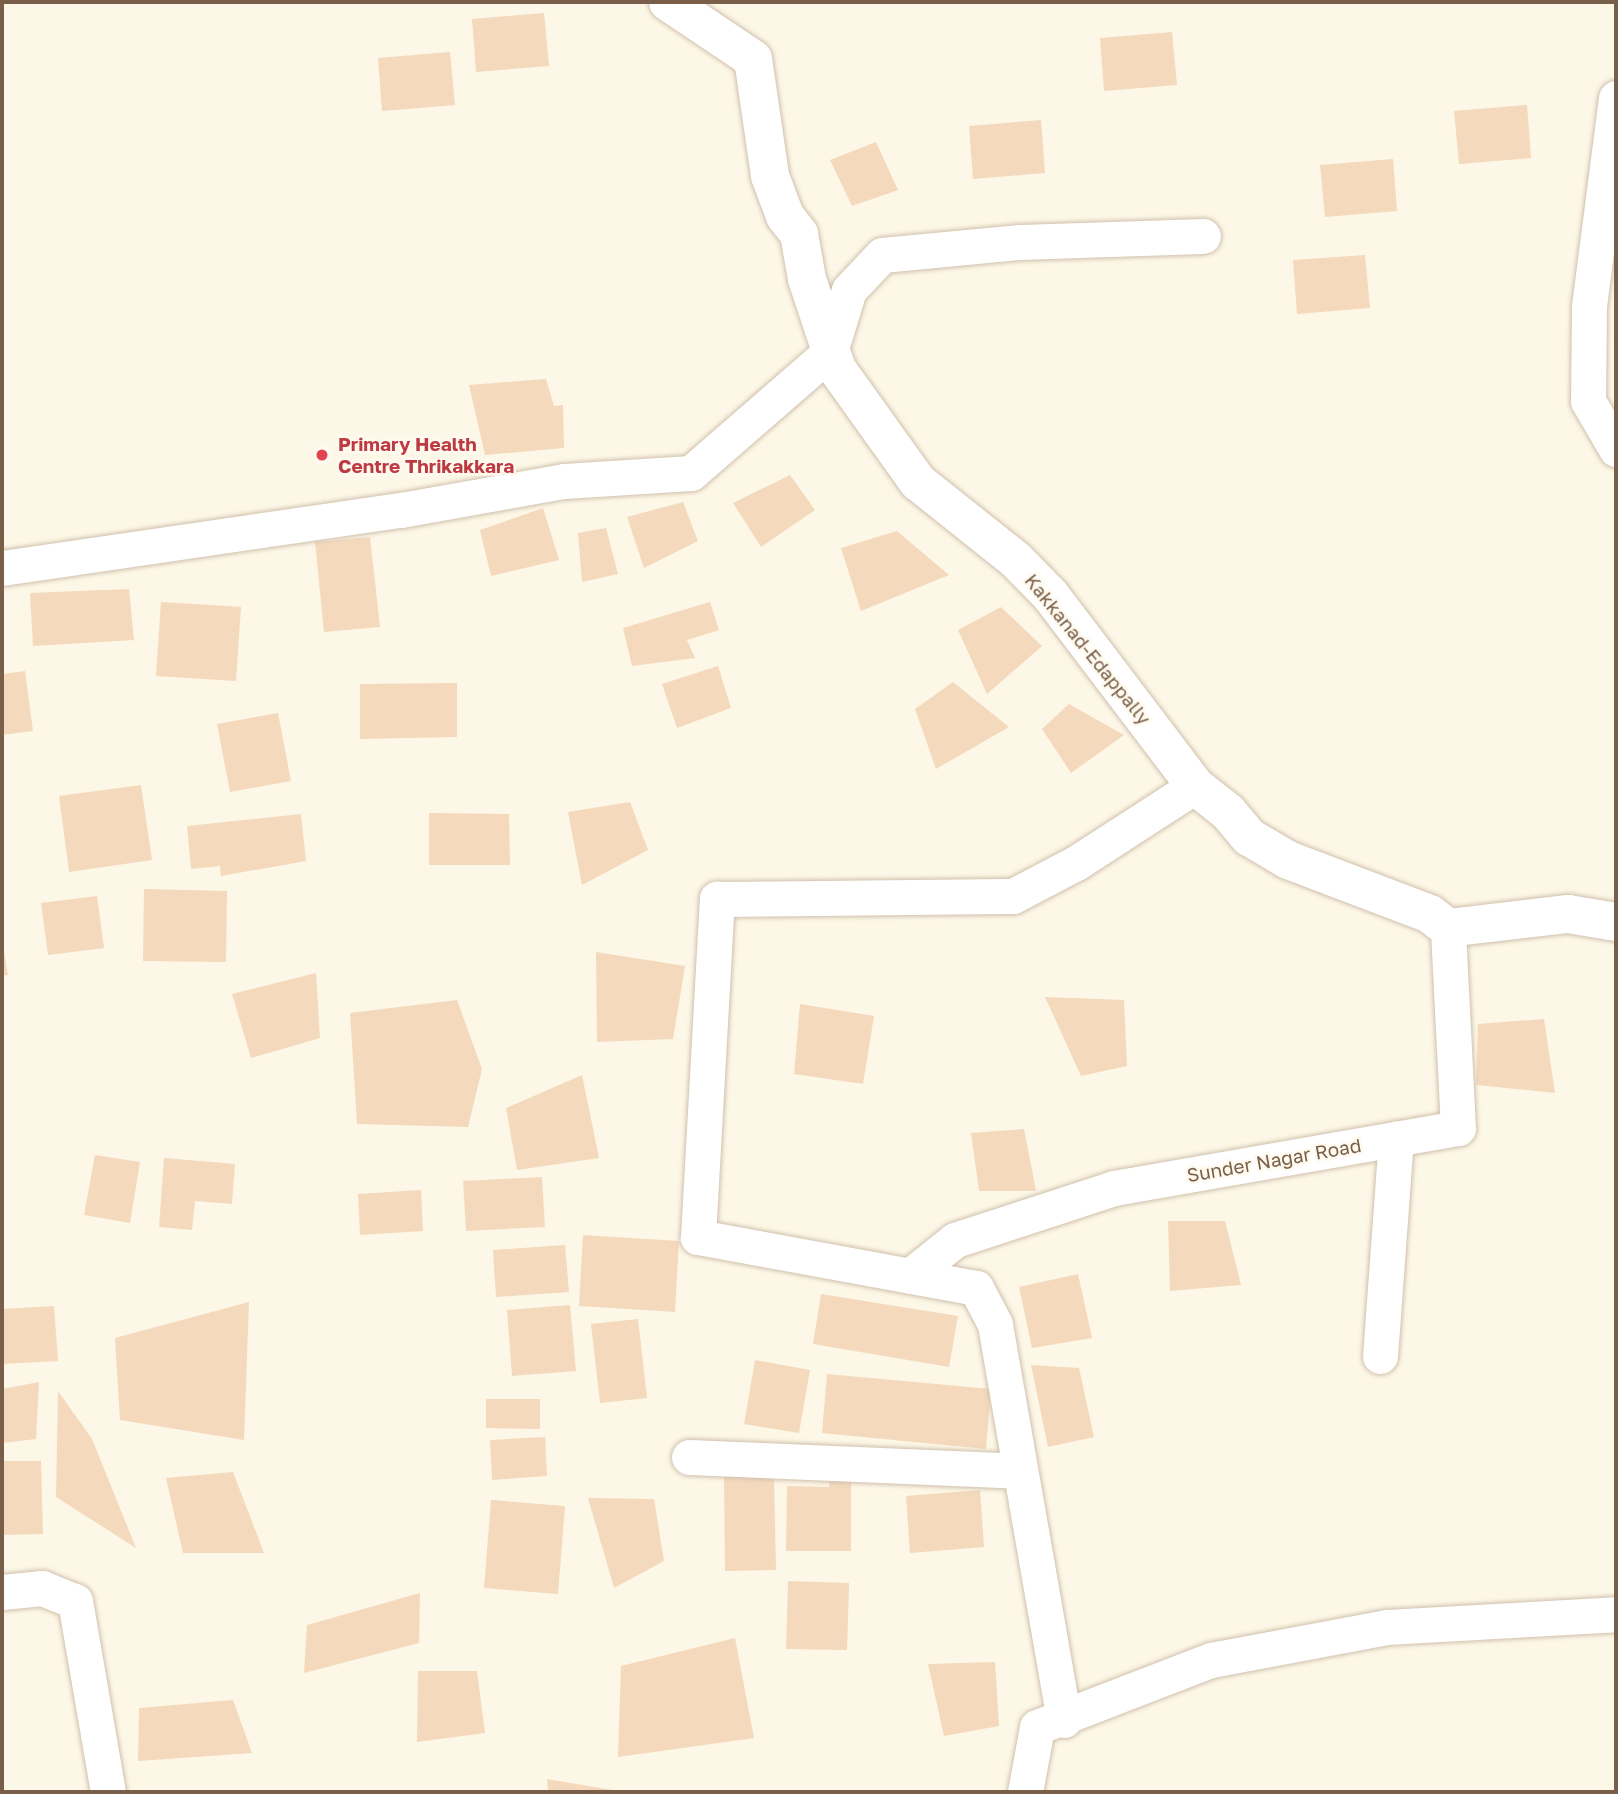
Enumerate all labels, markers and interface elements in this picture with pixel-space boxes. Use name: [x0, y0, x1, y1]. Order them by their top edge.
place label: Primary Health Centre Thrikakkara: [338, 433, 514, 477]
marker: Primary Health Centre Thrikakkara: [312, 445, 332, 465]
street label: Kakkanad-Edappally: [1020, 569, 1156, 729]
street label: Sunder Nagar Road: [1185, 1133, 1363, 1187]

